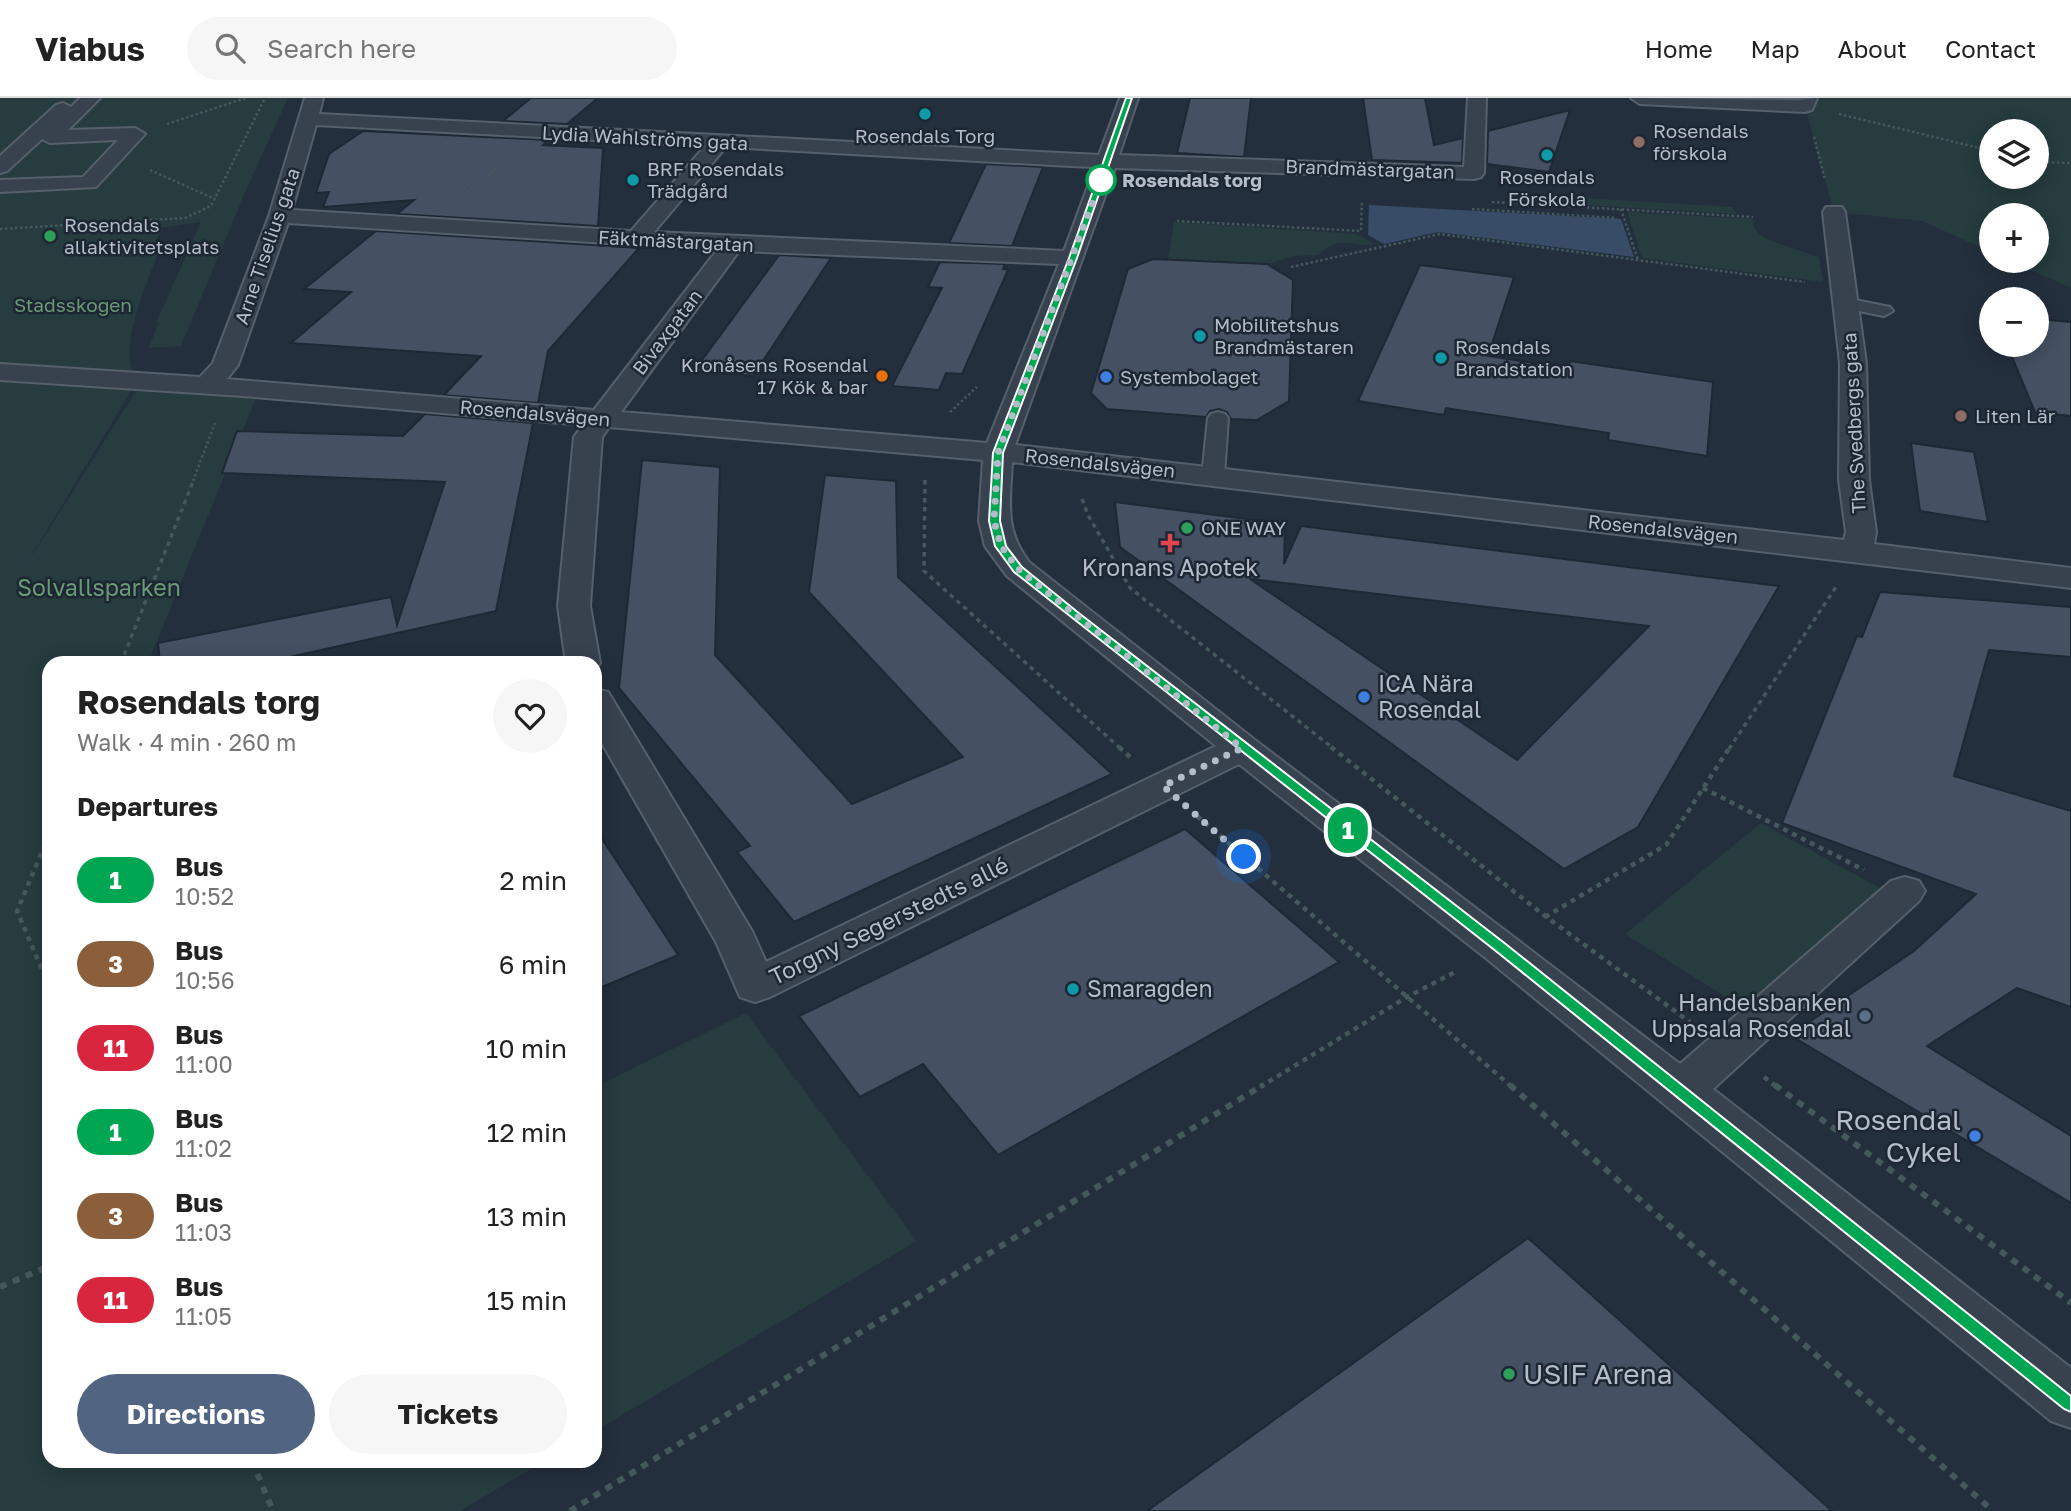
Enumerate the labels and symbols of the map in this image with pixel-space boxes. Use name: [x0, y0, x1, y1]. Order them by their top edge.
marker: Rosendals Torg: [917, 106, 933, 122]
place label: Rosendals förskola: [1653, 119, 1748, 164]
street label: Lydia Wahlströms gata: [541, 121, 749, 154]
place label: Rosendals Torg: [855, 124, 995, 147]
marker: Rosendals förskola: [1631, 134, 1647, 150]
marker: Rosendals Förskola: [1539, 147, 1555, 163]
street label: Brandmästargatan: [1285, 154, 1455, 183]
place label: BRF Rosendals Trädgård: [647, 157, 784, 202]
street label: Arne Tiselius gata: [229, 165, 304, 327]
marker: Rosendals torg: [1086, 165, 1116, 195]
place label: Rosendals Förskola: [1499, 165, 1595, 210]
place label: Rosendals torg: [1122, 168, 1262, 191]
marker: BRF Rosendals Trädgård: [625, 172, 641, 188]
place label: Rosendals allaktivitetsplats: [64, 213, 219, 258]
street label: Fäktmästargatan: [598, 225, 754, 256]
marker: Rosendals allaktivitetsplats: [42, 228, 58, 244]
street label: Bivaxgatan: [627, 284, 706, 379]
park label: Stadsskogen: [14, 293, 132, 316]
place label: Mobilitetshus Brandmästaren: [1214, 313, 1354, 358]
marker: Mobilitetshus Brandmästaren: [1192, 328, 1208, 344]
street label: The Svedbergs gata: [1837, 332, 1870, 514]
place label: Rosendals Brandstation: [1455, 335, 1573, 380]
marker: Rosendals Brandstation: [1433, 350, 1449, 366]
place label: Kronåsens Rosendal 17 Kök & bar: [681, 353, 869, 398]
place label: Systembolaget: [1120, 365, 1258, 388]
marker: Kronåsens Rosendal 17 Kök & bar: [874, 368, 890, 384]
marker: Systembolaget: [1098, 369, 1114, 385]
street label: Rosendalsvägen: [459, 394, 611, 431]
place label: Liten Lär: [1975, 404, 2056, 427]
marker: Liten Lär: [1953, 408, 1969, 424]
street label: Rosendalsvägen: [1024, 443, 1176, 482]
street label: Rosendalsvägen: [1587, 509, 1739, 548]
place label: ONE WAY: [1201, 516, 1286, 539]
marker: ONE WAY: [1179, 520, 1195, 536]
marker: Kronans Apotek: [1162, 535, 1178, 551]
place label: Kronans Apotek: [1082, 553, 1258, 581]
park label: Solvallsparken: [17, 573, 181, 601]
place label: ICA Nära Rosendal: [1378, 669, 1481, 723]
marker: ICA Nära Rosendal: [1356, 689, 1372, 705]
line badge: 1: [1325, 807, 1371, 853]
your location: [1226, 839, 1261, 874]
street label: Torgny Segerstedts allé: [764, 850, 1013, 990]
place label: Smaragden: [1087, 974, 1213, 1002]
marker: Smaragden: [1065, 981, 1081, 997]
place label: Handelsbanken Uppsala Rosendal: [1651, 988, 1851, 1042]
marker: Handelsbanken Uppsala Rosendal: [1857, 1008, 1873, 1024]
place label: Rosendal Cykel: [1835, 1103, 1961, 1168]
marker: Rosendal Cykel: [1967, 1128, 1983, 1144]
place label: USIF Arena: [1523, 1357, 1673, 1390]
marker: USIF Arena: [1501, 1366, 1517, 1382]

